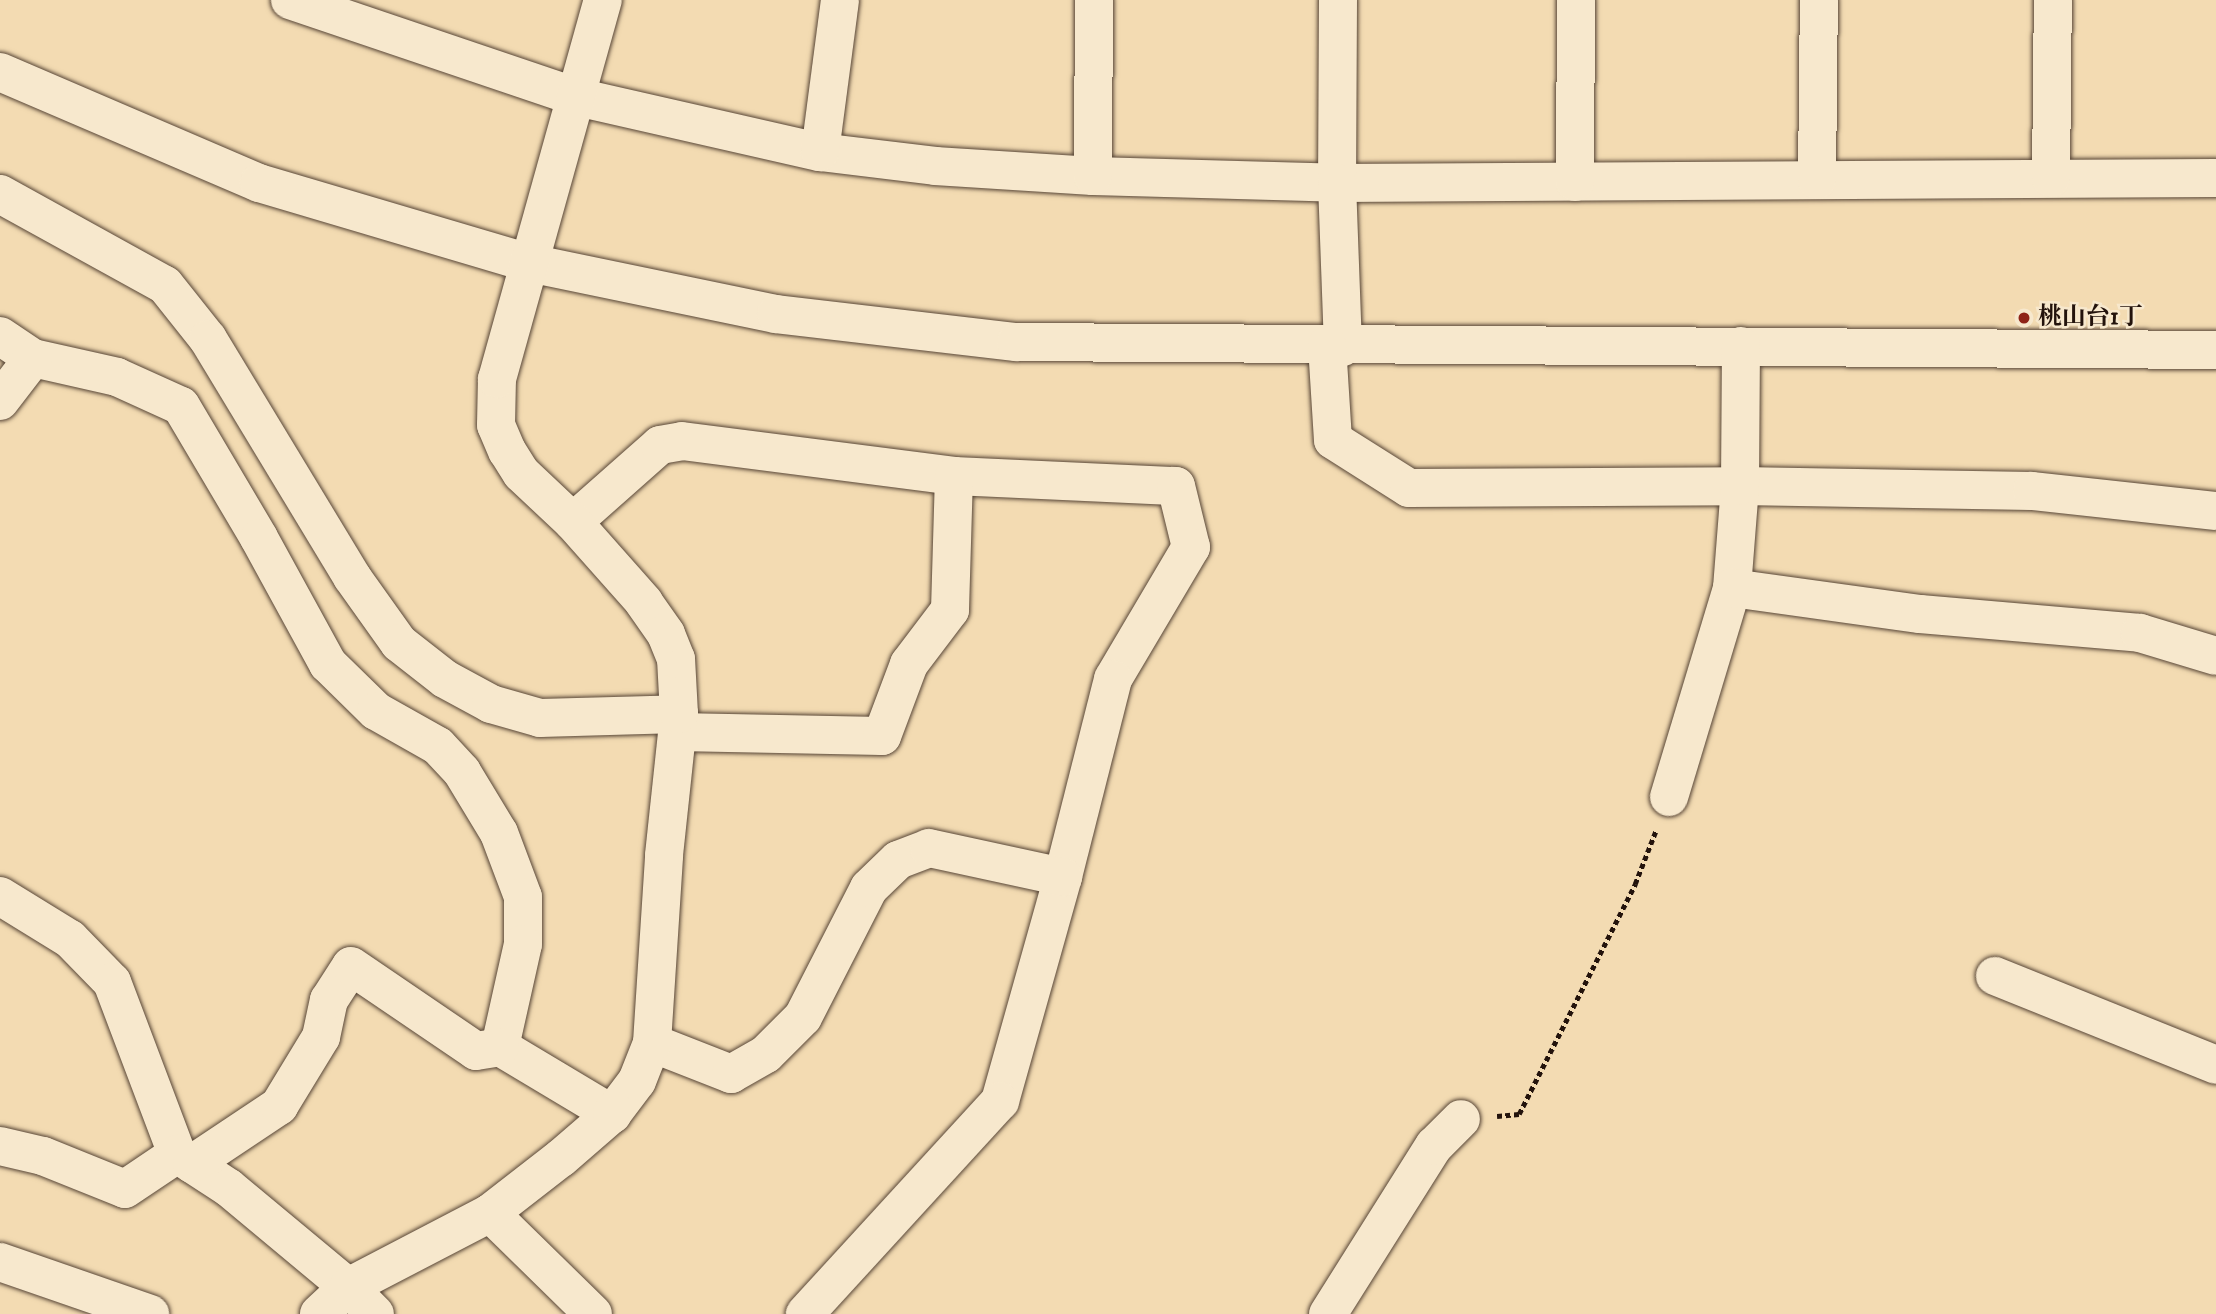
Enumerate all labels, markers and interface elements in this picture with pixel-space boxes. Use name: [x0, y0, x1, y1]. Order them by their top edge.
place label: 桃山台1丁: [2038, 304, 2143, 332]
marker: 桃山台1丁: [2016, 310, 2032, 326]

